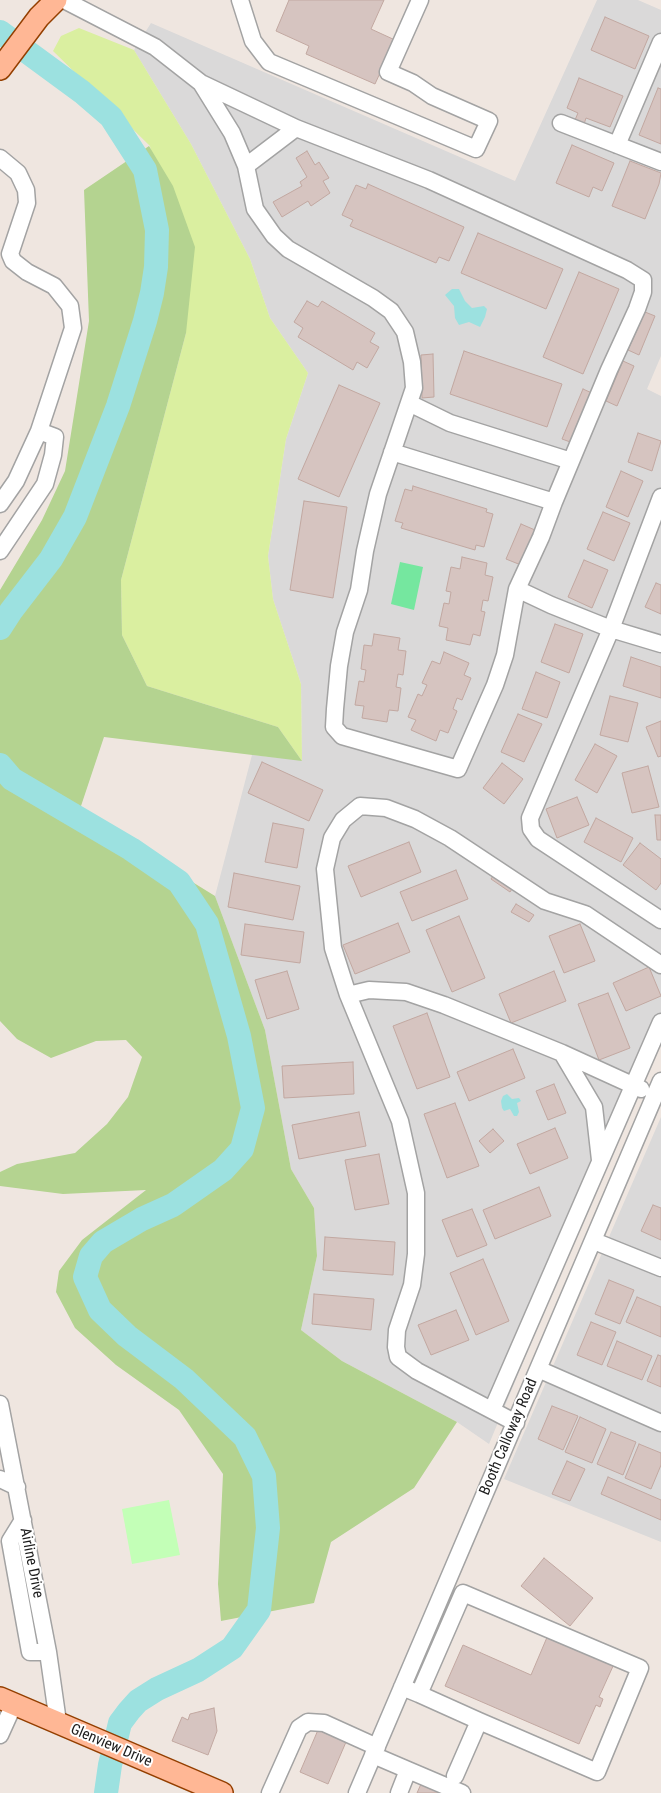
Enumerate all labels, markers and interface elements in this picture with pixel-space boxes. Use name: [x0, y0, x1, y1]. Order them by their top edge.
street label: Booth Calloway Road: [476, 1376, 542, 1498]
street label: Airline Drive: [15, 1526, 47, 1600]
street label: Glenview Drive: [68, 1721, 154, 1771]

